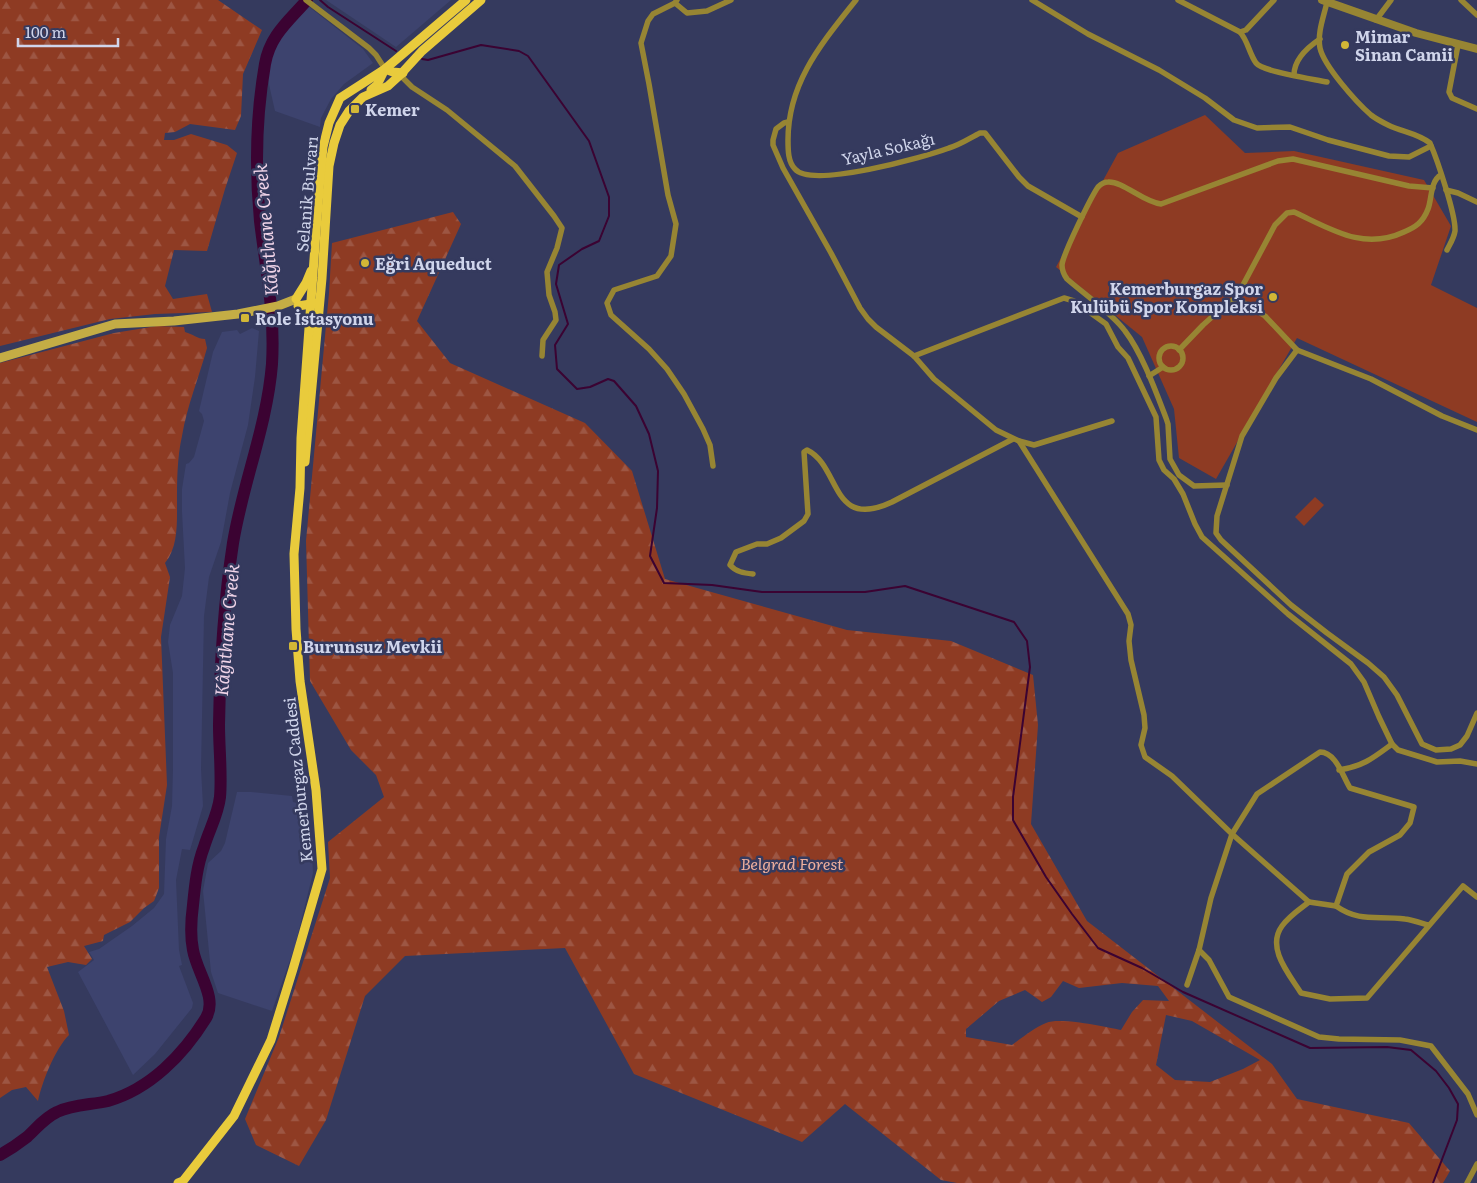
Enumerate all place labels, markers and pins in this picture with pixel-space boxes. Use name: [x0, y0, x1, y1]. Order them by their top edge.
place label: Mimar Sinan Camii: [1355, 24, 1453, 66]
marker: Mimar Sinan Camii: [1339, 39, 1351, 51]
place label: Kemer: [365, 97, 420, 121]
marker: Kemer: [349, 103, 361, 115]
place label: Eğri Aqueduct: [375, 251, 492, 275]
marker: Eğri Aqueduct: [359, 257, 371, 269]
place label: Kemerburgaz Spor Kulübü Spor Kompleksi: [1070, 276, 1263, 318]
marker: Kemerburgaz Spor Kulübü Spor Kompleksi: [1267, 291, 1279, 303]
place label: Role İstasyonu: [255, 306, 374, 330]
marker: Role İstasyonu: [239, 312, 251, 324]
place label: Burunsuz Mevkii: [303, 634, 442, 658]
marker: Burunsuz Mevkii: [287, 640, 299, 652]

